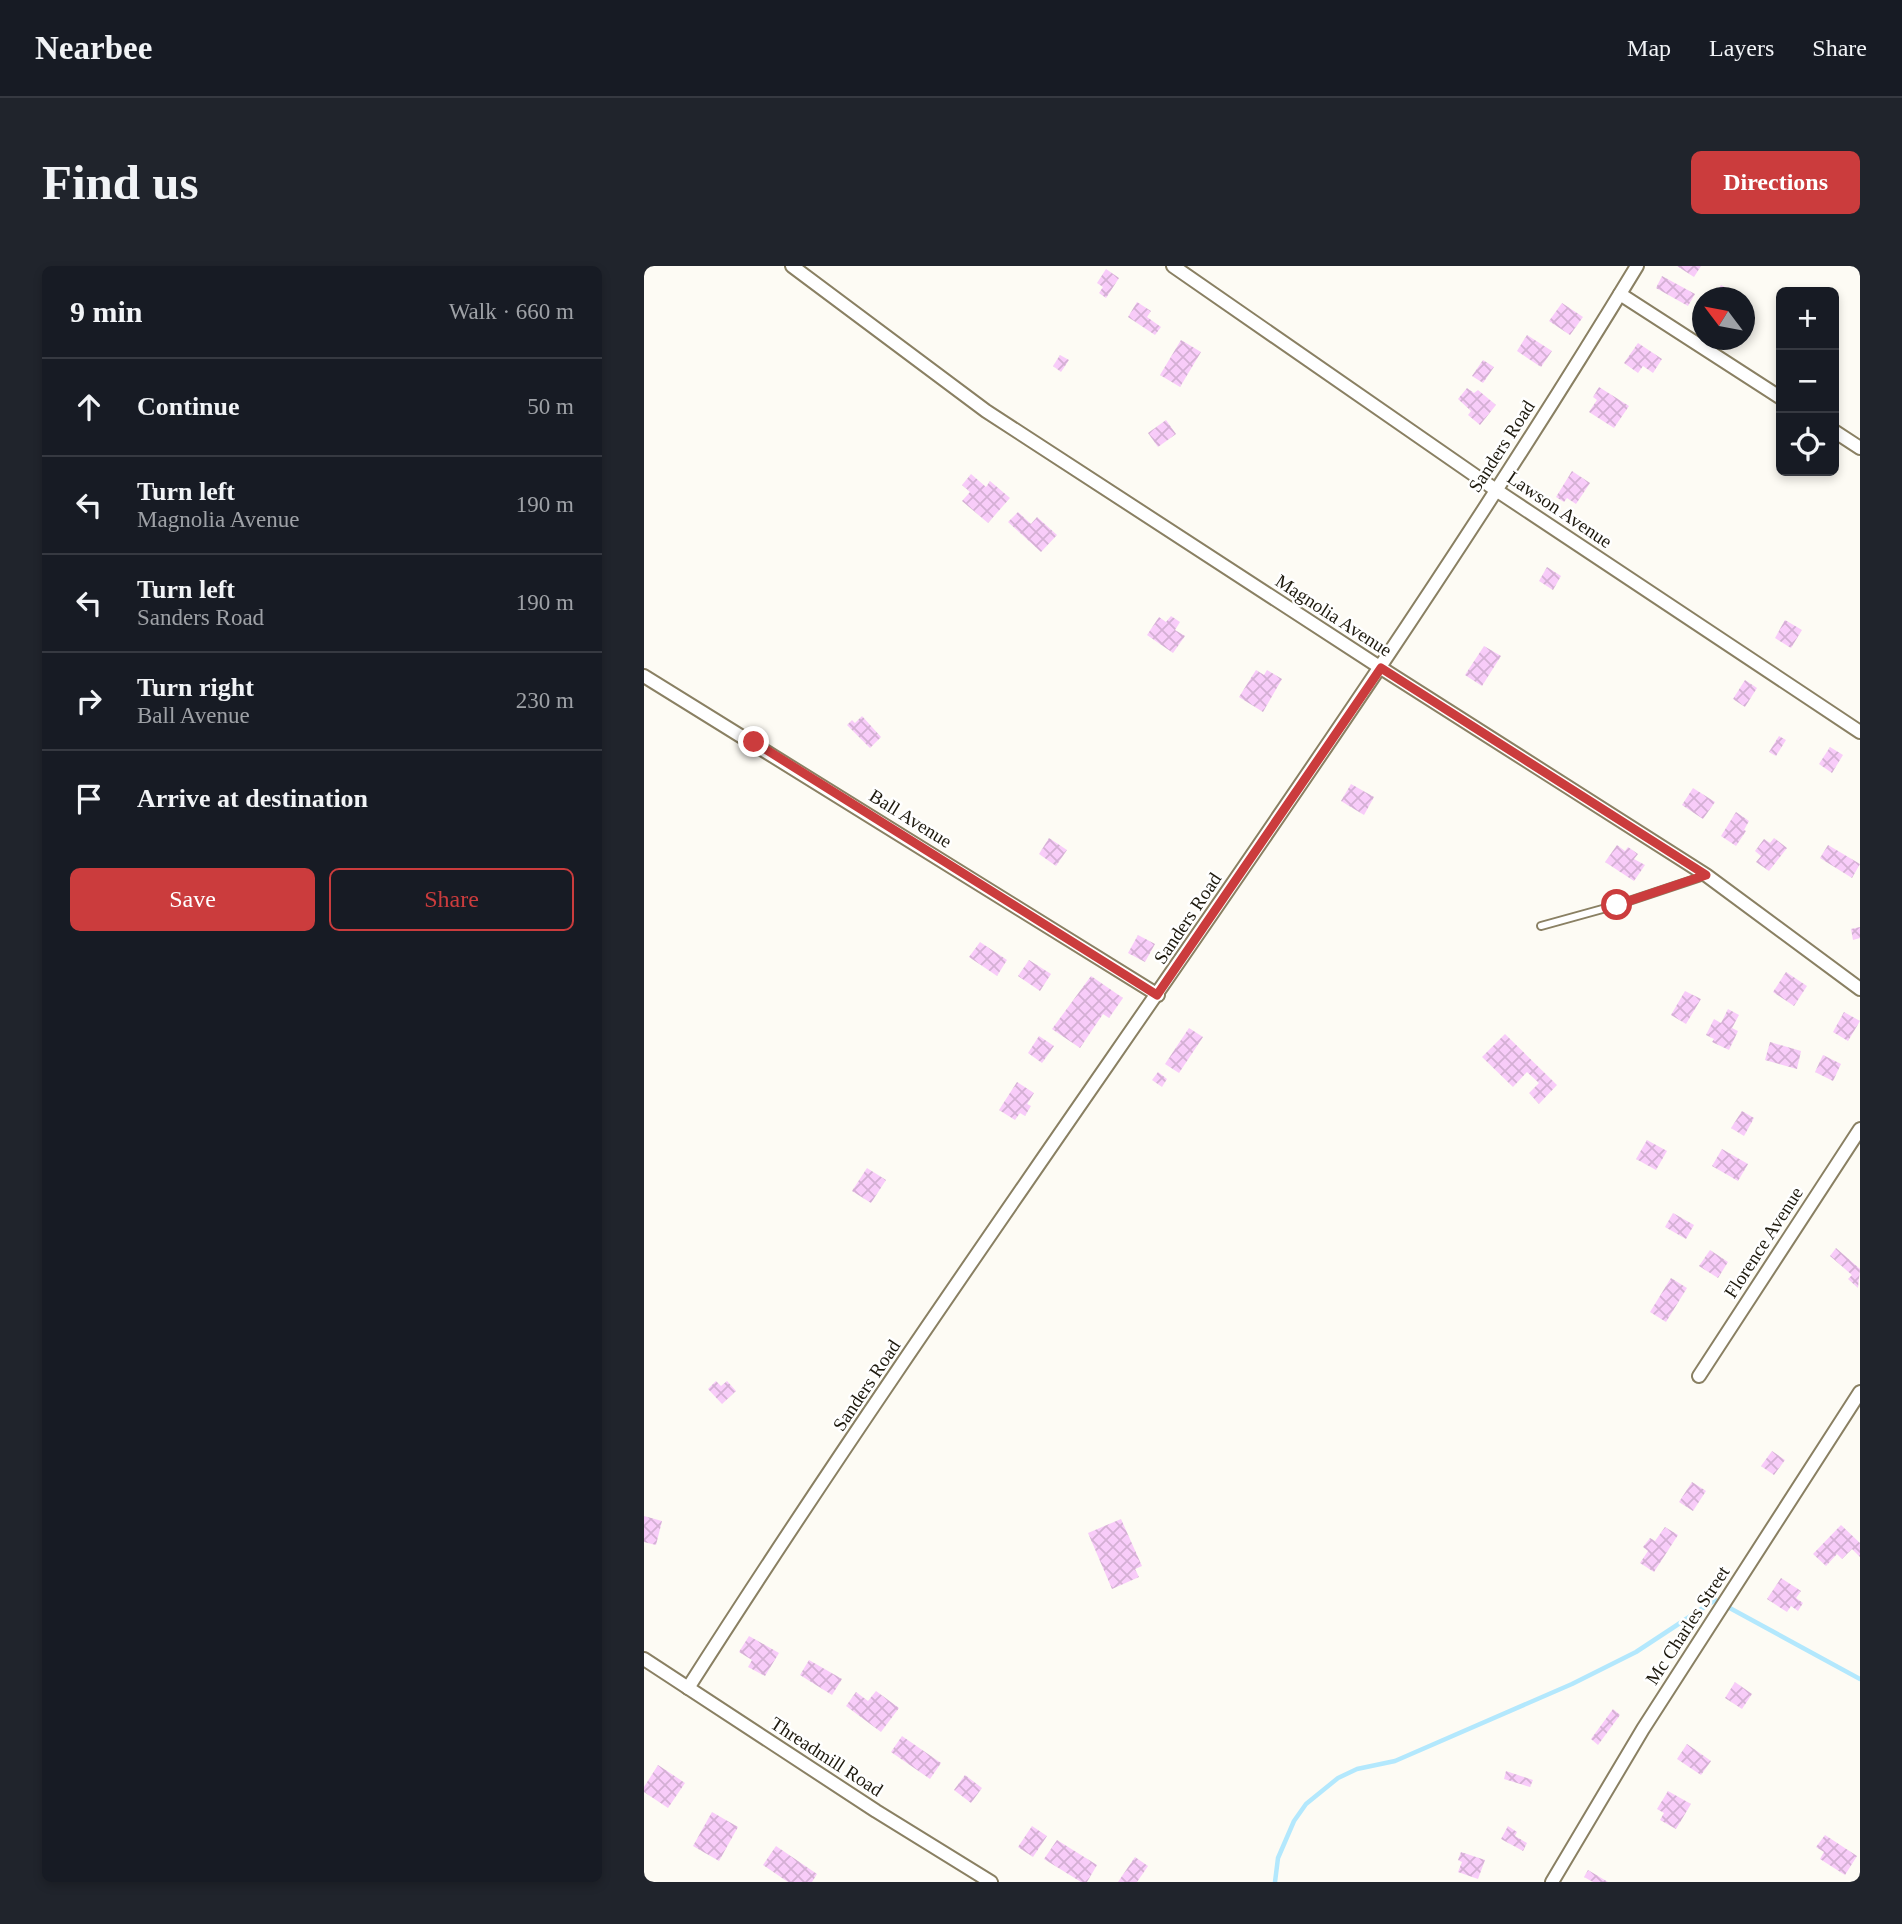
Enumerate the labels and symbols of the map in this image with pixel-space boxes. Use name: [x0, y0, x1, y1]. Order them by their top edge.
north arrow: [1692, 287, 1755, 350]
street label: Sanders Road: [1464, 396, 1539, 496]
street label: Lawson Avenue: [1503, 467, 1616, 552]
street label: Magnolia Avenue: [1272, 570, 1396, 661]
route end: [738, 726, 769, 757]
street label: Ball Avenue: [866, 785, 956, 852]
street label: Sanders Road: [1149, 868, 1226, 968]
route start: [1601, 889, 1632, 920]
street label: Florence Avenue: [1720, 1183, 1807, 1302]
street label: Sanders Road: [828, 1335, 905, 1435]
street label: Mc Charles Street: [1641, 1561, 1734, 1689]
street label: Threadmill Road: [767, 1712, 887, 1801]

